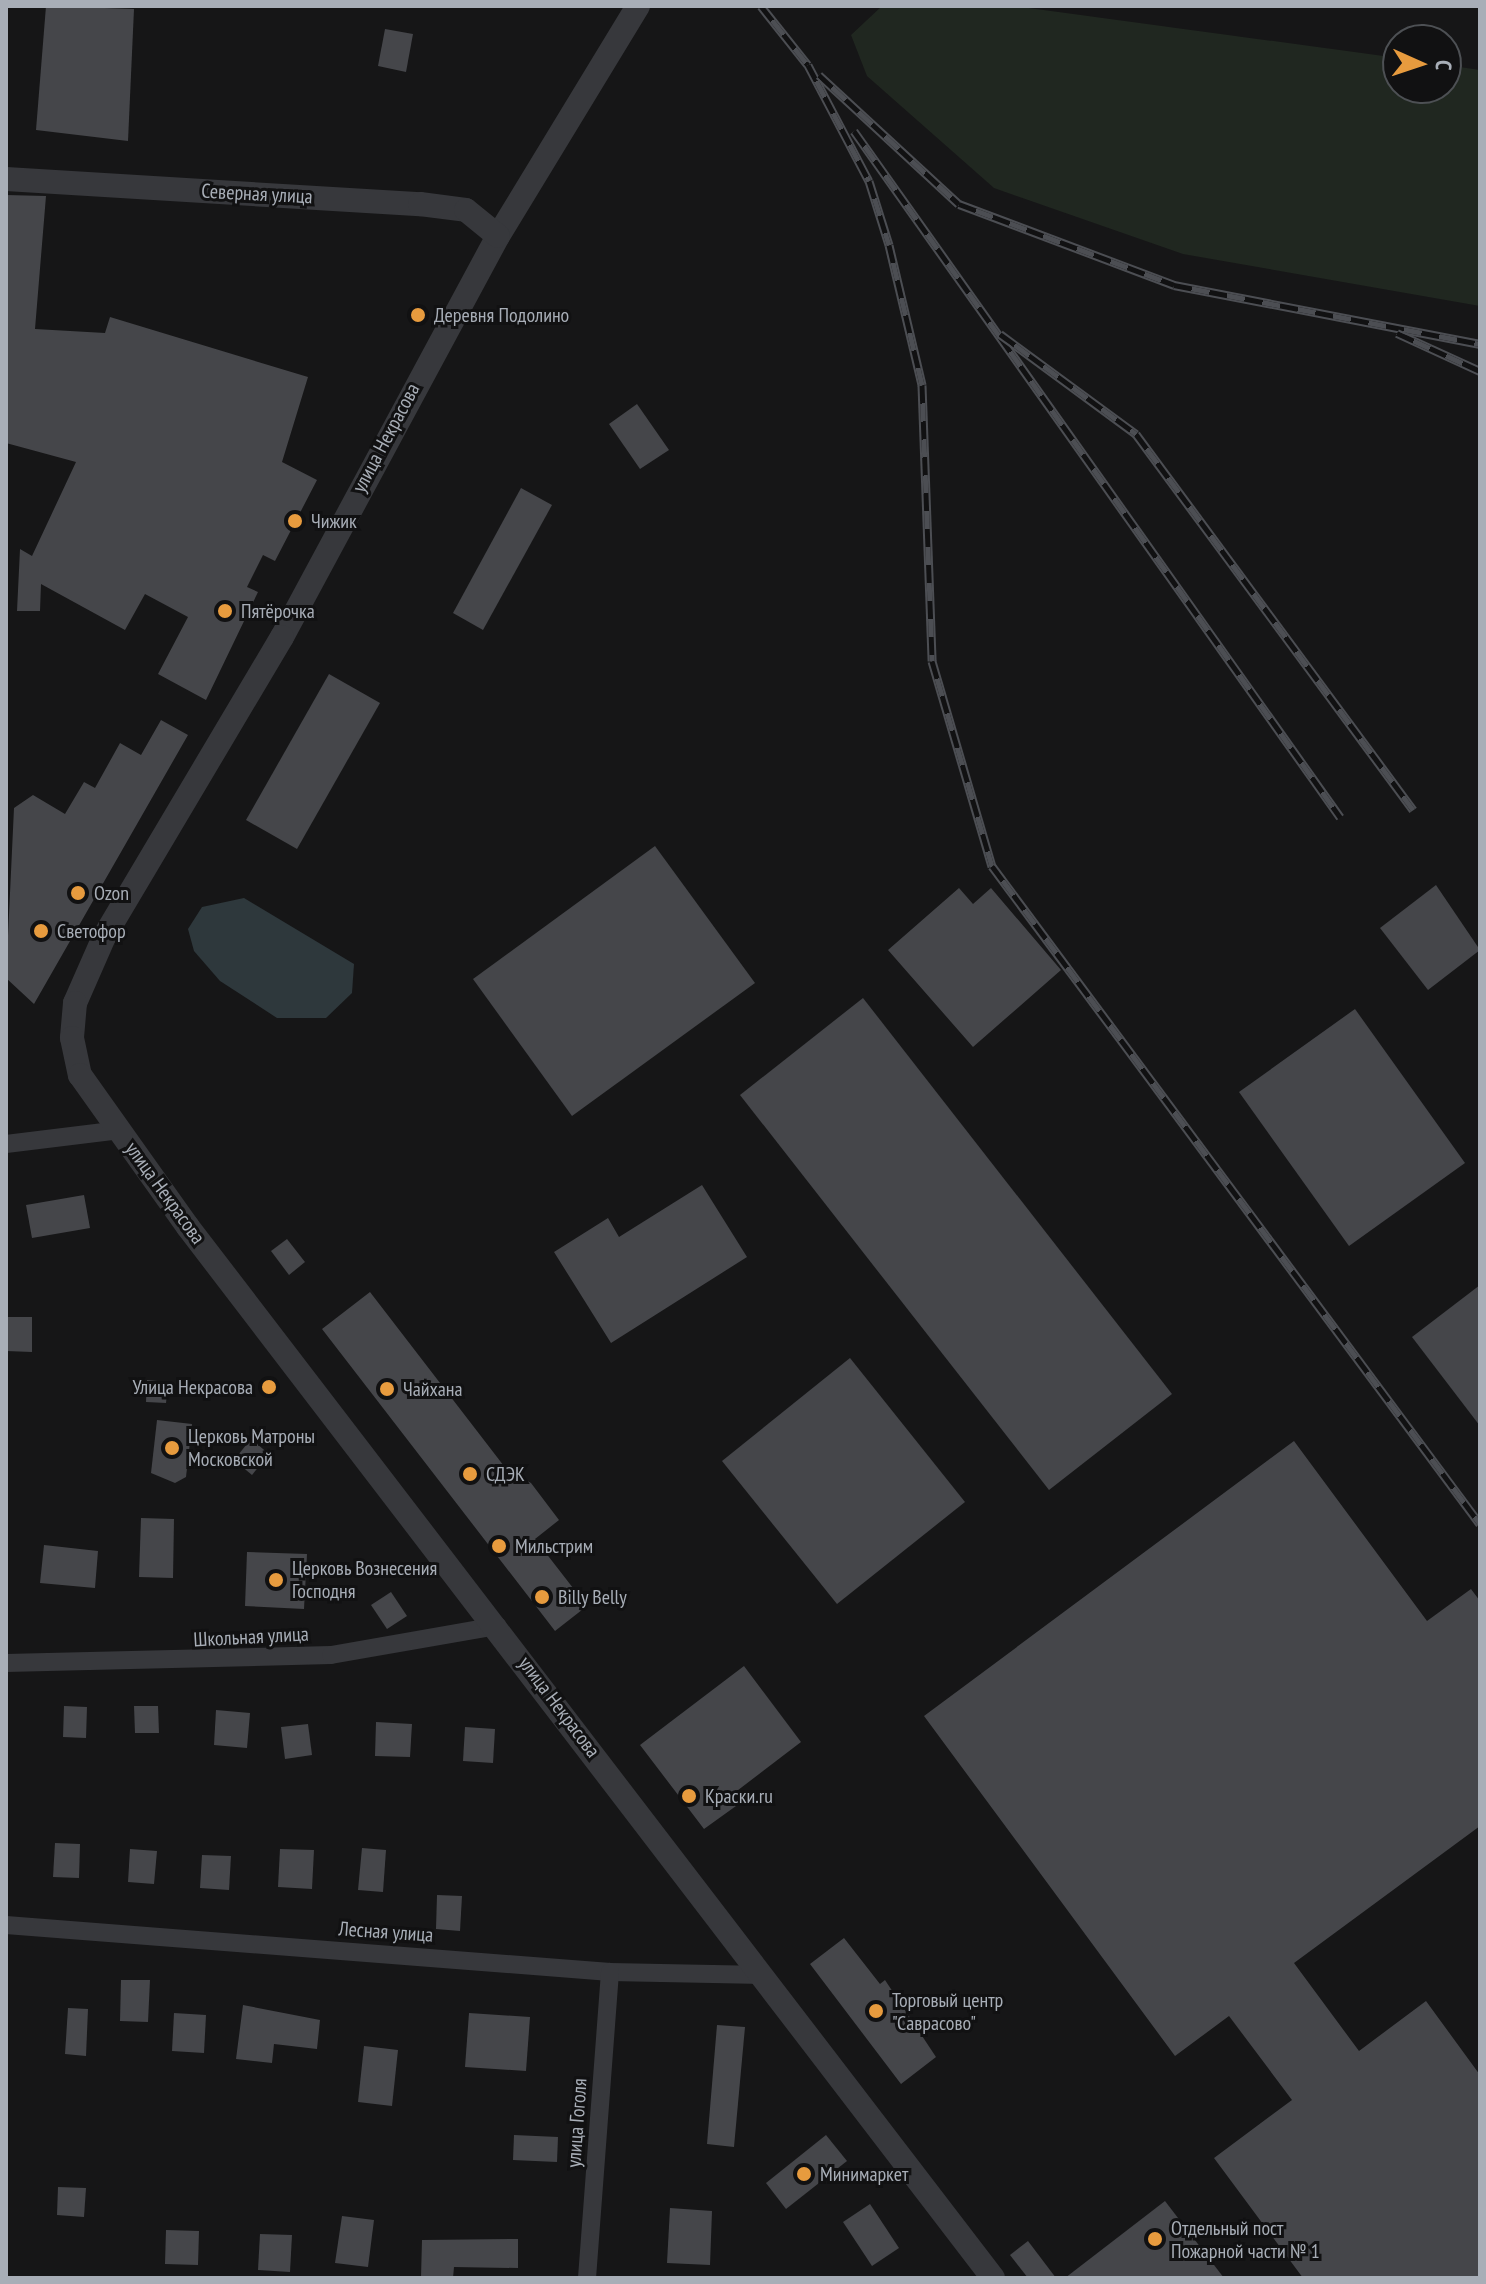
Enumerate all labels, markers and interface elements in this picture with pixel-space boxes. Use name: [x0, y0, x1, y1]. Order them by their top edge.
north arrow: [1382, 24, 1462, 104]
text: С: [1430, 59, 1458, 71]
street label: Северная улица: [201, 179, 313, 209]
place label: Деревня Подолино: [434, 303, 569, 327]
marker: Деревня Подолино: [409, 306, 427, 324]
street label: улица Некрасова: [347, 379, 425, 497]
place label: Чижик: [311, 509, 357, 533]
marker: Чижик: [286, 512, 304, 530]
place label: Пятёрочка: [241, 599, 315, 623]
marker: Пятёрочка: [216, 602, 234, 620]
place label: Ozon: [94, 881, 129, 905]
marker: Ozon: [69, 884, 87, 902]
place label: Светофор: [57, 919, 126, 943]
marker: Светофор: [32, 922, 50, 940]
street label: улица Некрасова: [120, 1137, 210, 1249]
place label: Улица Некрасова: [133, 1375, 253, 1399]
place label: Чайхана: [403, 1377, 462, 1401]
marker: Улица Некрасова: [260, 1378, 278, 1396]
marker: Чайхана: [378, 1380, 396, 1398]
place label: Церковь Матроны Московской: [188, 1424, 316, 1471]
marker: Церковь Матроны Московской: [163, 1439, 181, 1457]
place label: СДЭК: [486, 1462, 525, 1486]
marker: СДЭК: [461, 1465, 479, 1483]
place label: Мильстрим: [515, 1534, 593, 1558]
marker: Мильстрим: [490, 1537, 508, 1555]
place label: Церковь Вознесения Господня: [292, 1556, 438, 1603]
marker: Церковь Вознесения Господня: [267, 1571, 285, 1589]
place label: Billy Belly: [558, 1585, 627, 1609]
marker: Billy Belly: [533, 1588, 551, 1606]
street label: Школьная улица: [193, 1622, 309, 1652]
street label: улица Некрасова: [513, 1652, 605, 1762]
place label: Краски.ru: [705, 1784, 773, 1808]
marker: Краски.ru: [680, 1787, 698, 1805]
street label: Лесная улица: [338, 1917, 434, 1947]
place label: Торговый центр "Саврасово": [892, 1988, 1003, 2035]
marker: Торговый центр "Саврасово": [867, 2002, 885, 2020]
street label: улица Гоголя: [562, 2078, 592, 2168]
place label: Минимаркет: [820, 2162, 908, 2186]
marker: Минимаркет: [795, 2165, 813, 2183]
place label: Отдельный пост Пожарной части № 1: [1171, 2216, 1320, 2263]
marker: Отдельный пост Пожарной части № 1: [1146, 2230, 1164, 2248]

